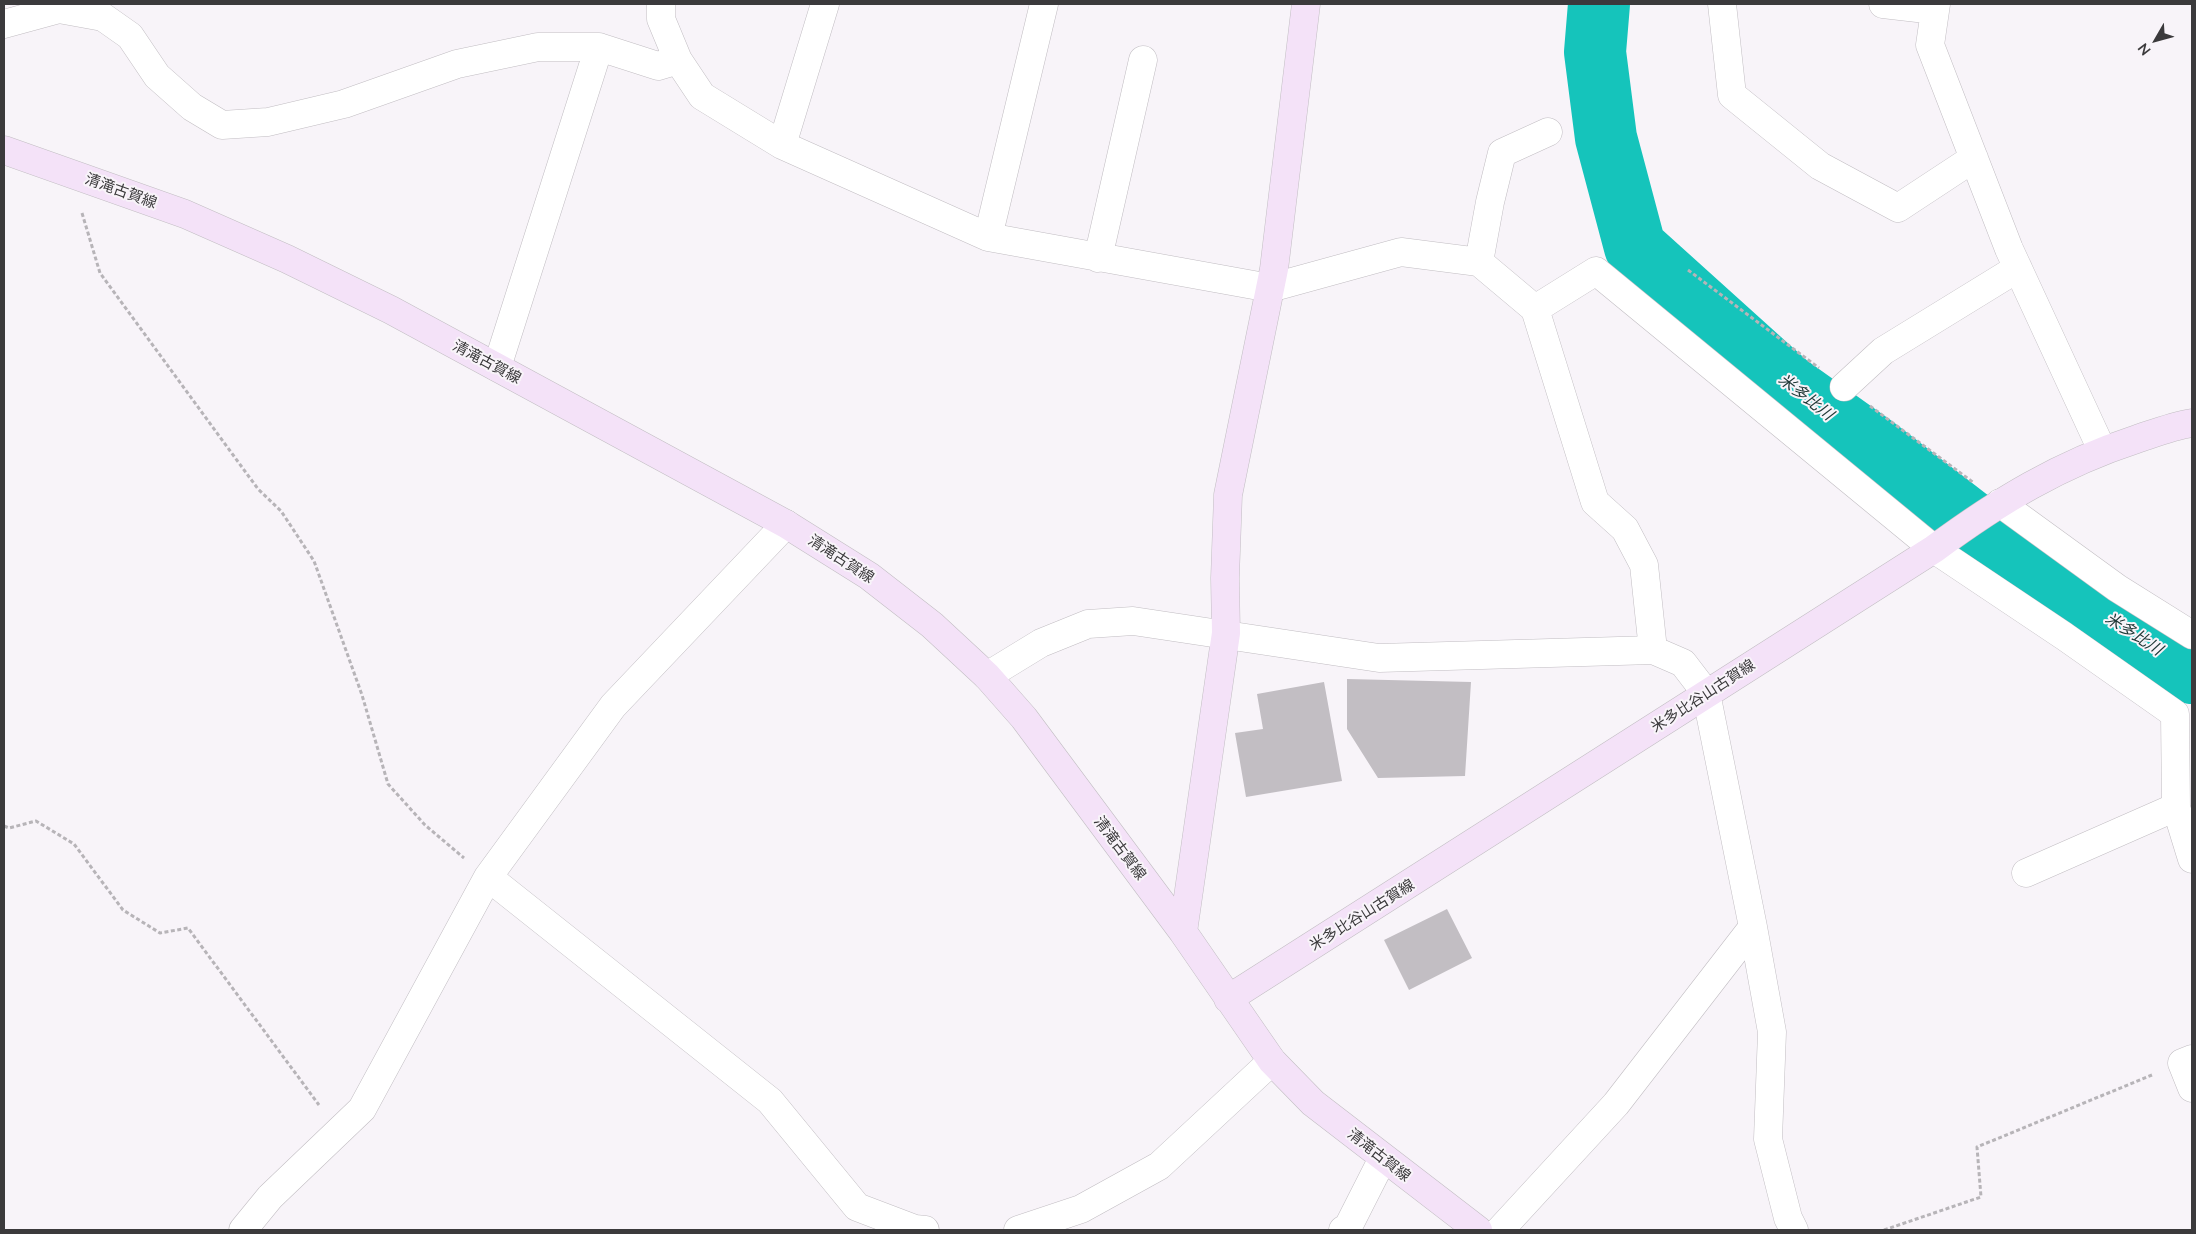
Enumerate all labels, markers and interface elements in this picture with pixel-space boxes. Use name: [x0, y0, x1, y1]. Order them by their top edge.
north arrow: [2131, 15, 2181, 65]
text: N: [2134, 40, 2154, 59]
street label: 清滝古賀線: [83, 170, 159, 212]
street label: 清滝古賀線: [450, 336, 524, 388]
water label: 米多比川: [1775, 370, 1837, 424]
street label: 清滝古賀線: [805, 531, 877, 587]
water label: 米多比川: [2102, 609, 2166, 659]
street label: 米多比谷山古賀線: [1648, 656, 1758, 736]
street label: 清滝古賀線: [1090, 813, 1150, 883]
street label: 米多比谷山古賀線: [1306, 876, 1418, 954]
street label: 清滝古賀線: [1344, 1125, 1414, 1185]

